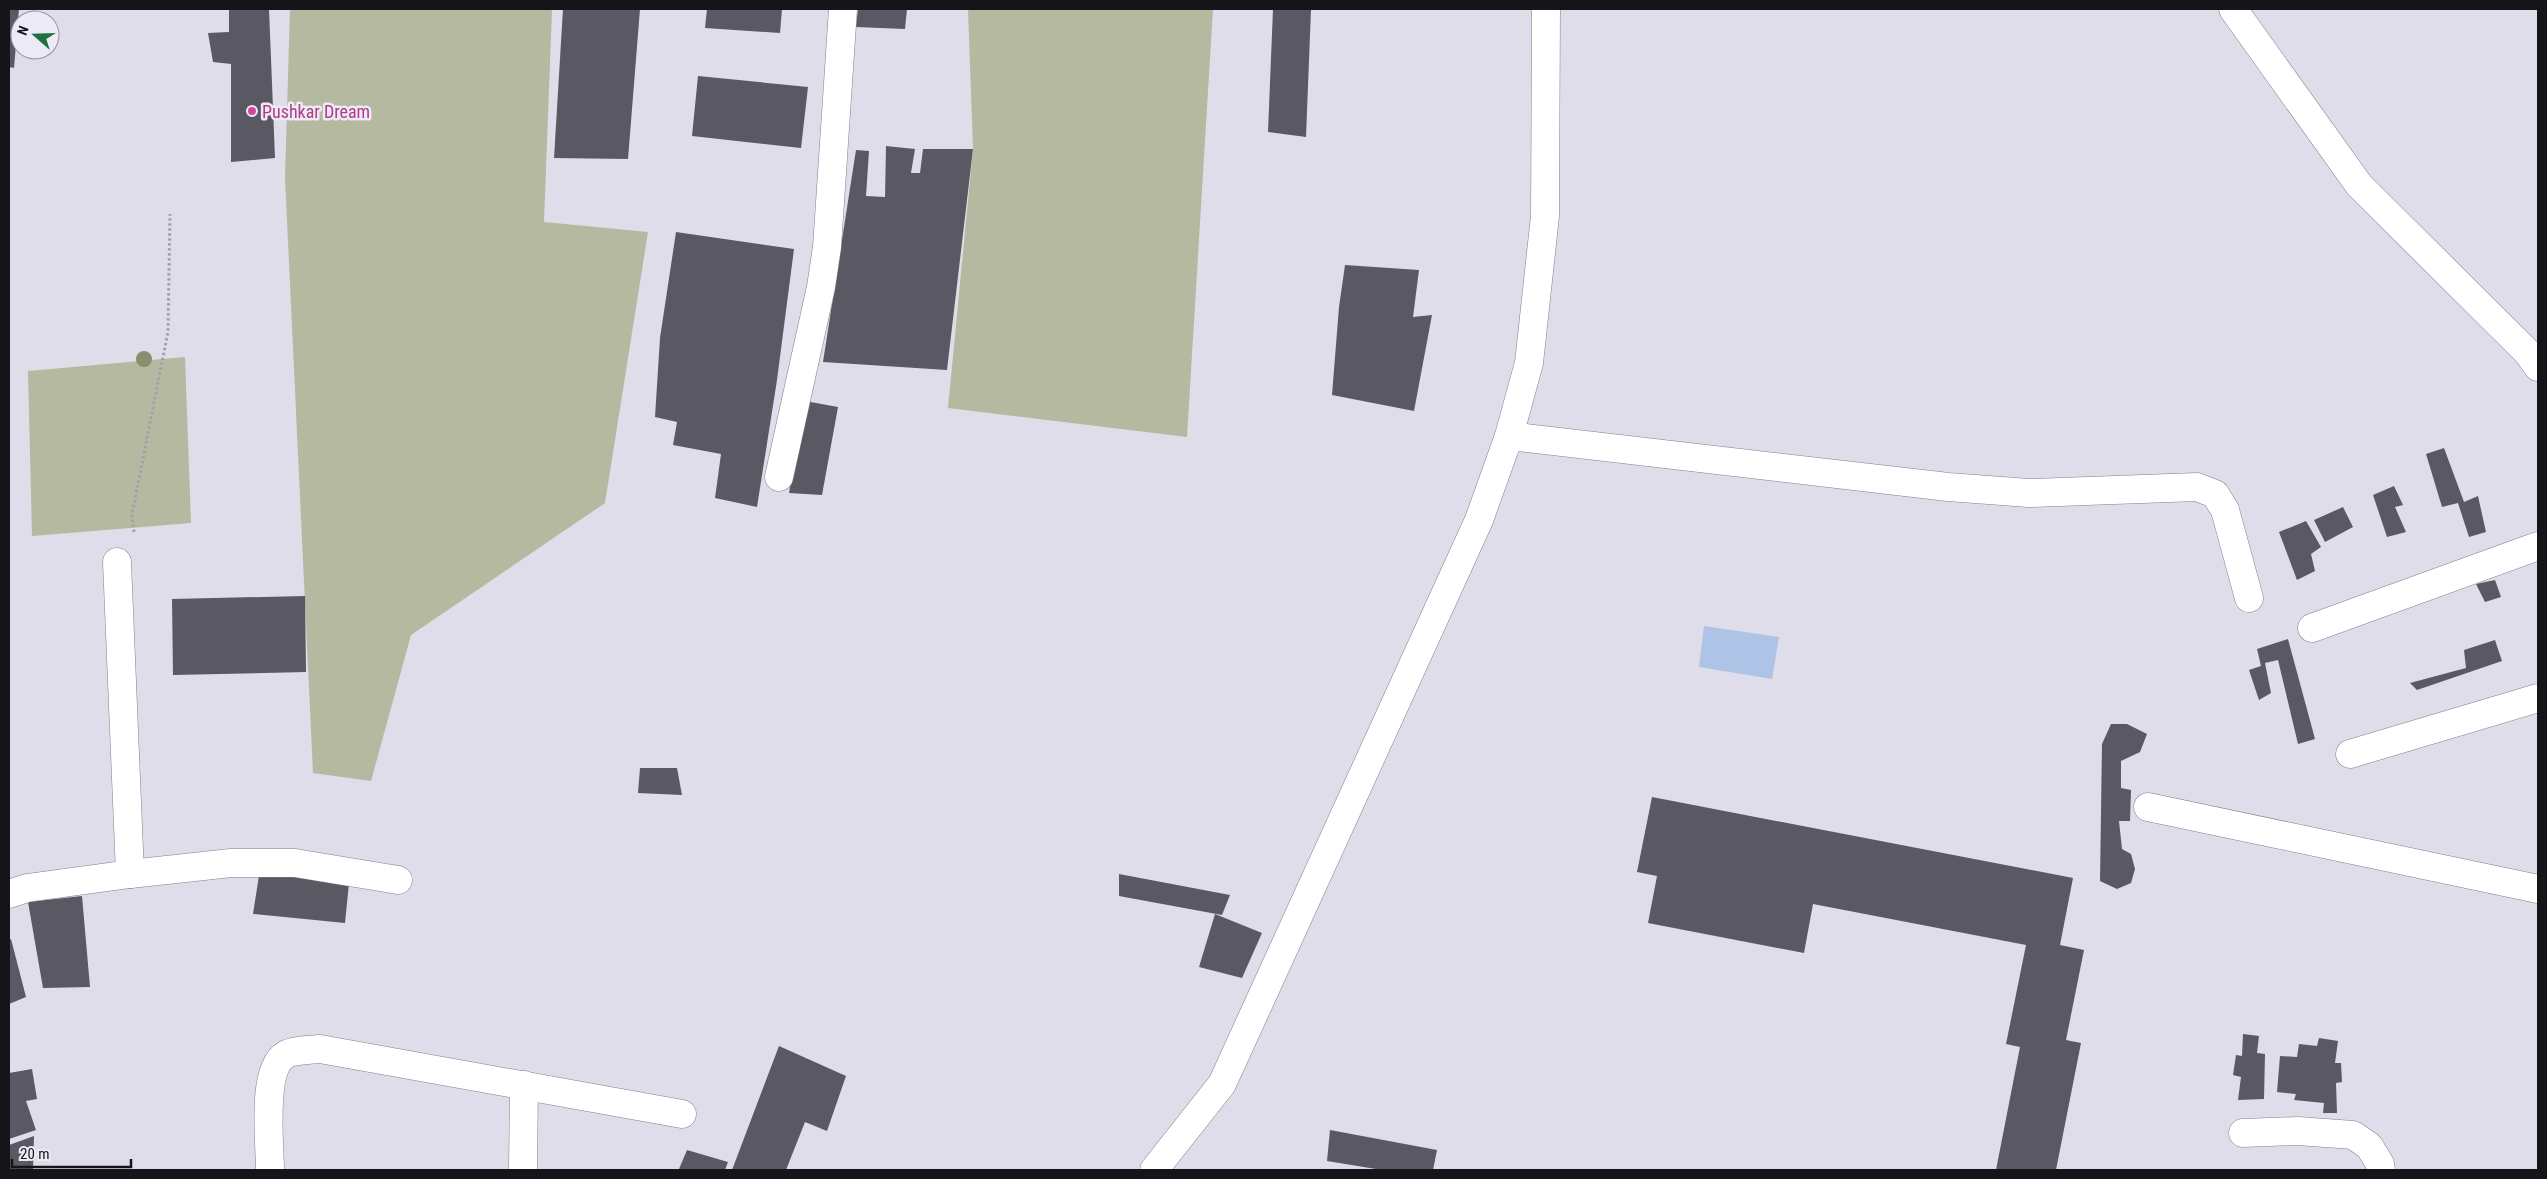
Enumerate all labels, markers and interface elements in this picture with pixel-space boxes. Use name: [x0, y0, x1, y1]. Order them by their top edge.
north arrow: [10, 10, 60, 60]
text: N: [14, 24, 32, 37]
place label: Pushkar Dream: [262, 101, 370, 122]
marker: Pushkar Dream: [246, 105, 258, 117]
scale bar: [12, 1136, 131, 1168]
text: 20 m: [20, 1145, 50, 1163]

